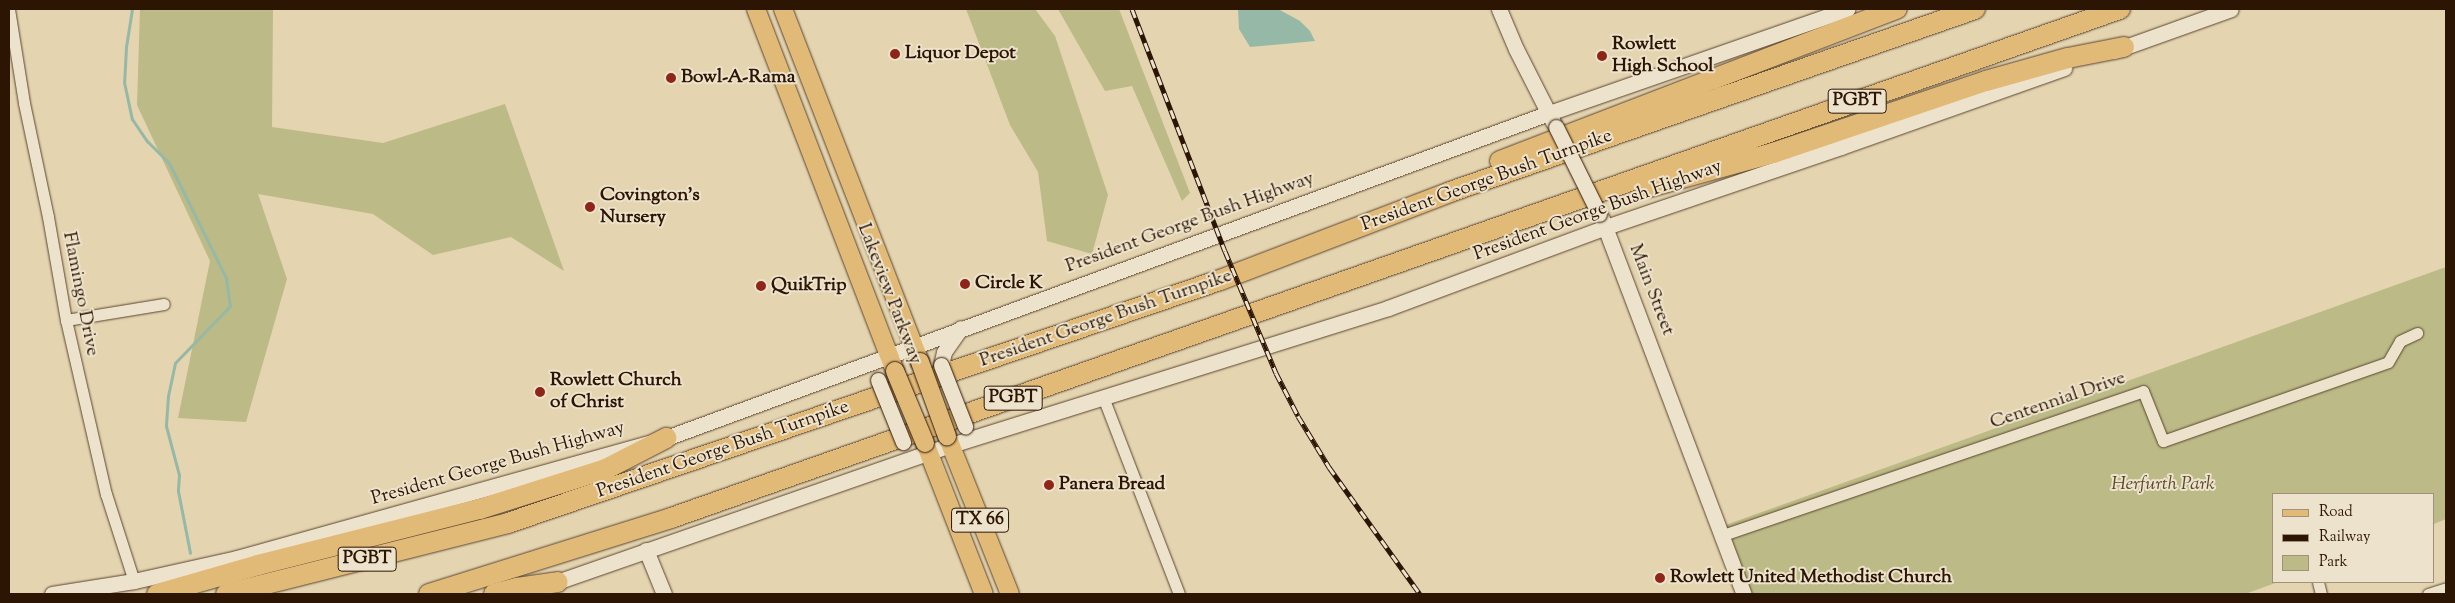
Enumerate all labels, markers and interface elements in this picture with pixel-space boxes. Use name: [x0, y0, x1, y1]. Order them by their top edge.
place label: Rowlett High School: [1612, 34, 1714, 78]
place label: Liquor Depot: [905, 43, 1016, 65]
marker: Liquor Depot: [889, 48, 901, 60]
marker: Rowlett High School: [1596, 50, 1608, 62]
place label: Bowl-A-Rama: [681, 67, 795, 89]
marker: Bowl-A-Rama: [665, 72, 677, 84]
road number: PGBT: [1827, 85, 1887, 116]
street label: President George Bush Turnpike: [1358, 125, 1616, 237]
street label: President George Bush Highway: [1471, 155, 1725, 267]
street label: President George Bush Highway: [1063, 167, 1317, 279]
place label: Covington's Nursery: [600, 185, 700, 229]
marker: Covington's Nursery: [584, 201, 596, 213]
street label: Lakeview Parkway: [852, 220, 926, 368]
street label: Flamingo Drive: [57, 230, 103, 358]
street label: Main Street: [1623, 241, 1679, 339]
street label: President George Bush Turnpike: [977, 265, 1235, 373]
place label: Circle K: [975, 273, 1043, 295]
place label: QuikTrip: [771, 275, 847, 297]
marker: Circle K: [959, 278, 971, 290]
marker: QuikTrip: [755, 280, 767, 292]
street label: Centennial Drive: [1987, 367, 2129, 435]
place label: Rowlett Church of Christ: [550, 370, 682, 414]
road number: PGBT: [983, 382, 1043, 413]
marker: Rowlett Church of Christ: [534, 386, 546, 398]
street label: President George Bush Turnpike: [594, 396, 852, 504]
street label: President George Bush Highway: [369, 417, 627, 511]
place label: Panera Bread: [1059, 474, 1165, 496]
park label: Herfurth Park: [2111, 474, 2215, 496]
marker: Panera Bread: [1043, 479, 1055, 491]
legend: [2272, 493, 2435, 583]
text: Road: [2319, 502, 2353, 523]
road number: TX 66: [950, 504, 1010, 536]
text: Railway: [2319, 527, 2370, 548]
road number: PGBT: [337, 544, 397, 574]
text: Park: [2319, 552, 2348, 573]
place label: Rowlett United Methodist Church: [1670, 567, 1952, 589]
marker: Rowlett United Methodist Church: [1654, 572, 1666, 584]

